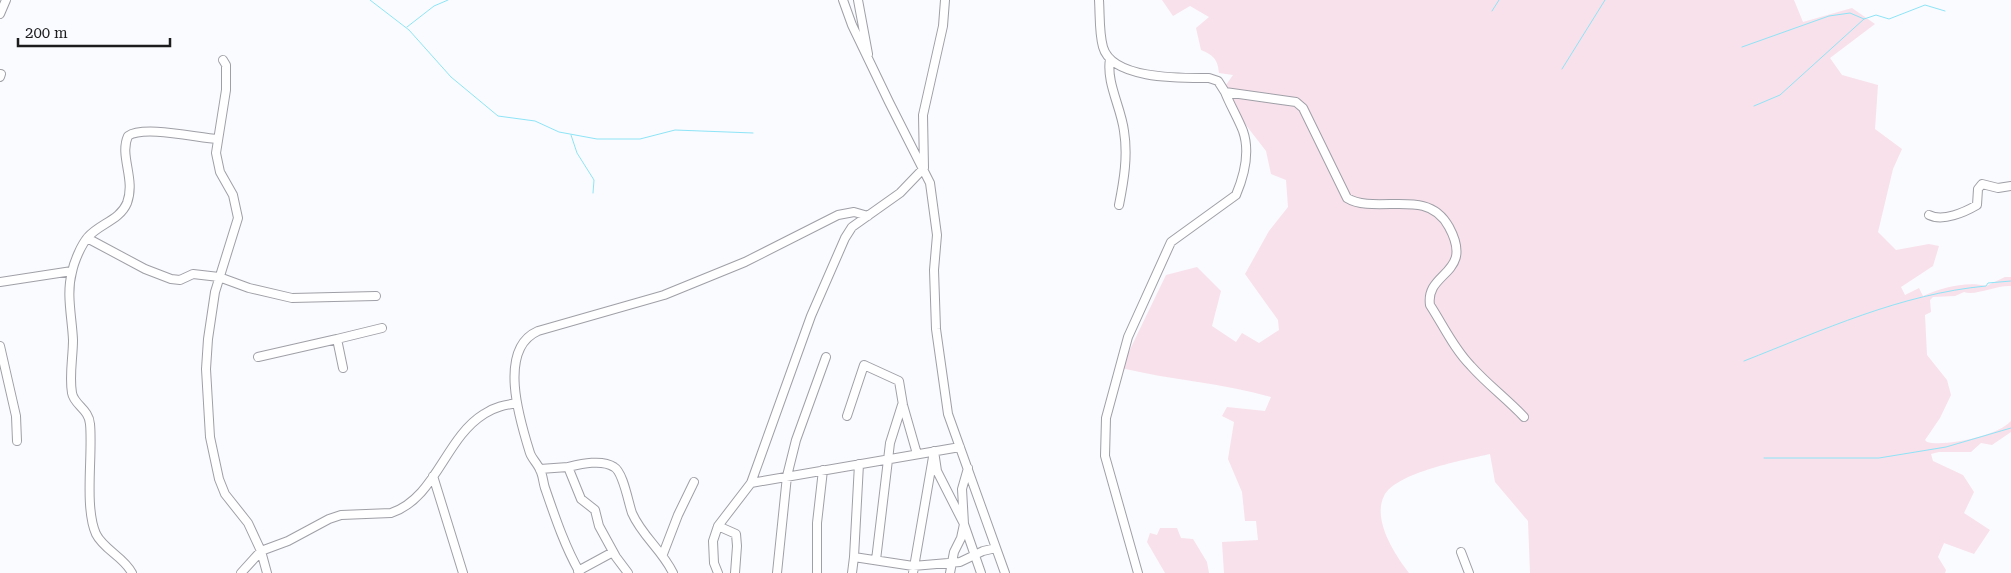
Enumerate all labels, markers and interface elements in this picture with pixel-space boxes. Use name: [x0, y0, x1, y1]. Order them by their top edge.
scale bar: [18, 15, 170, 47]
text: 200 m: [25, 24, 68, 42]

